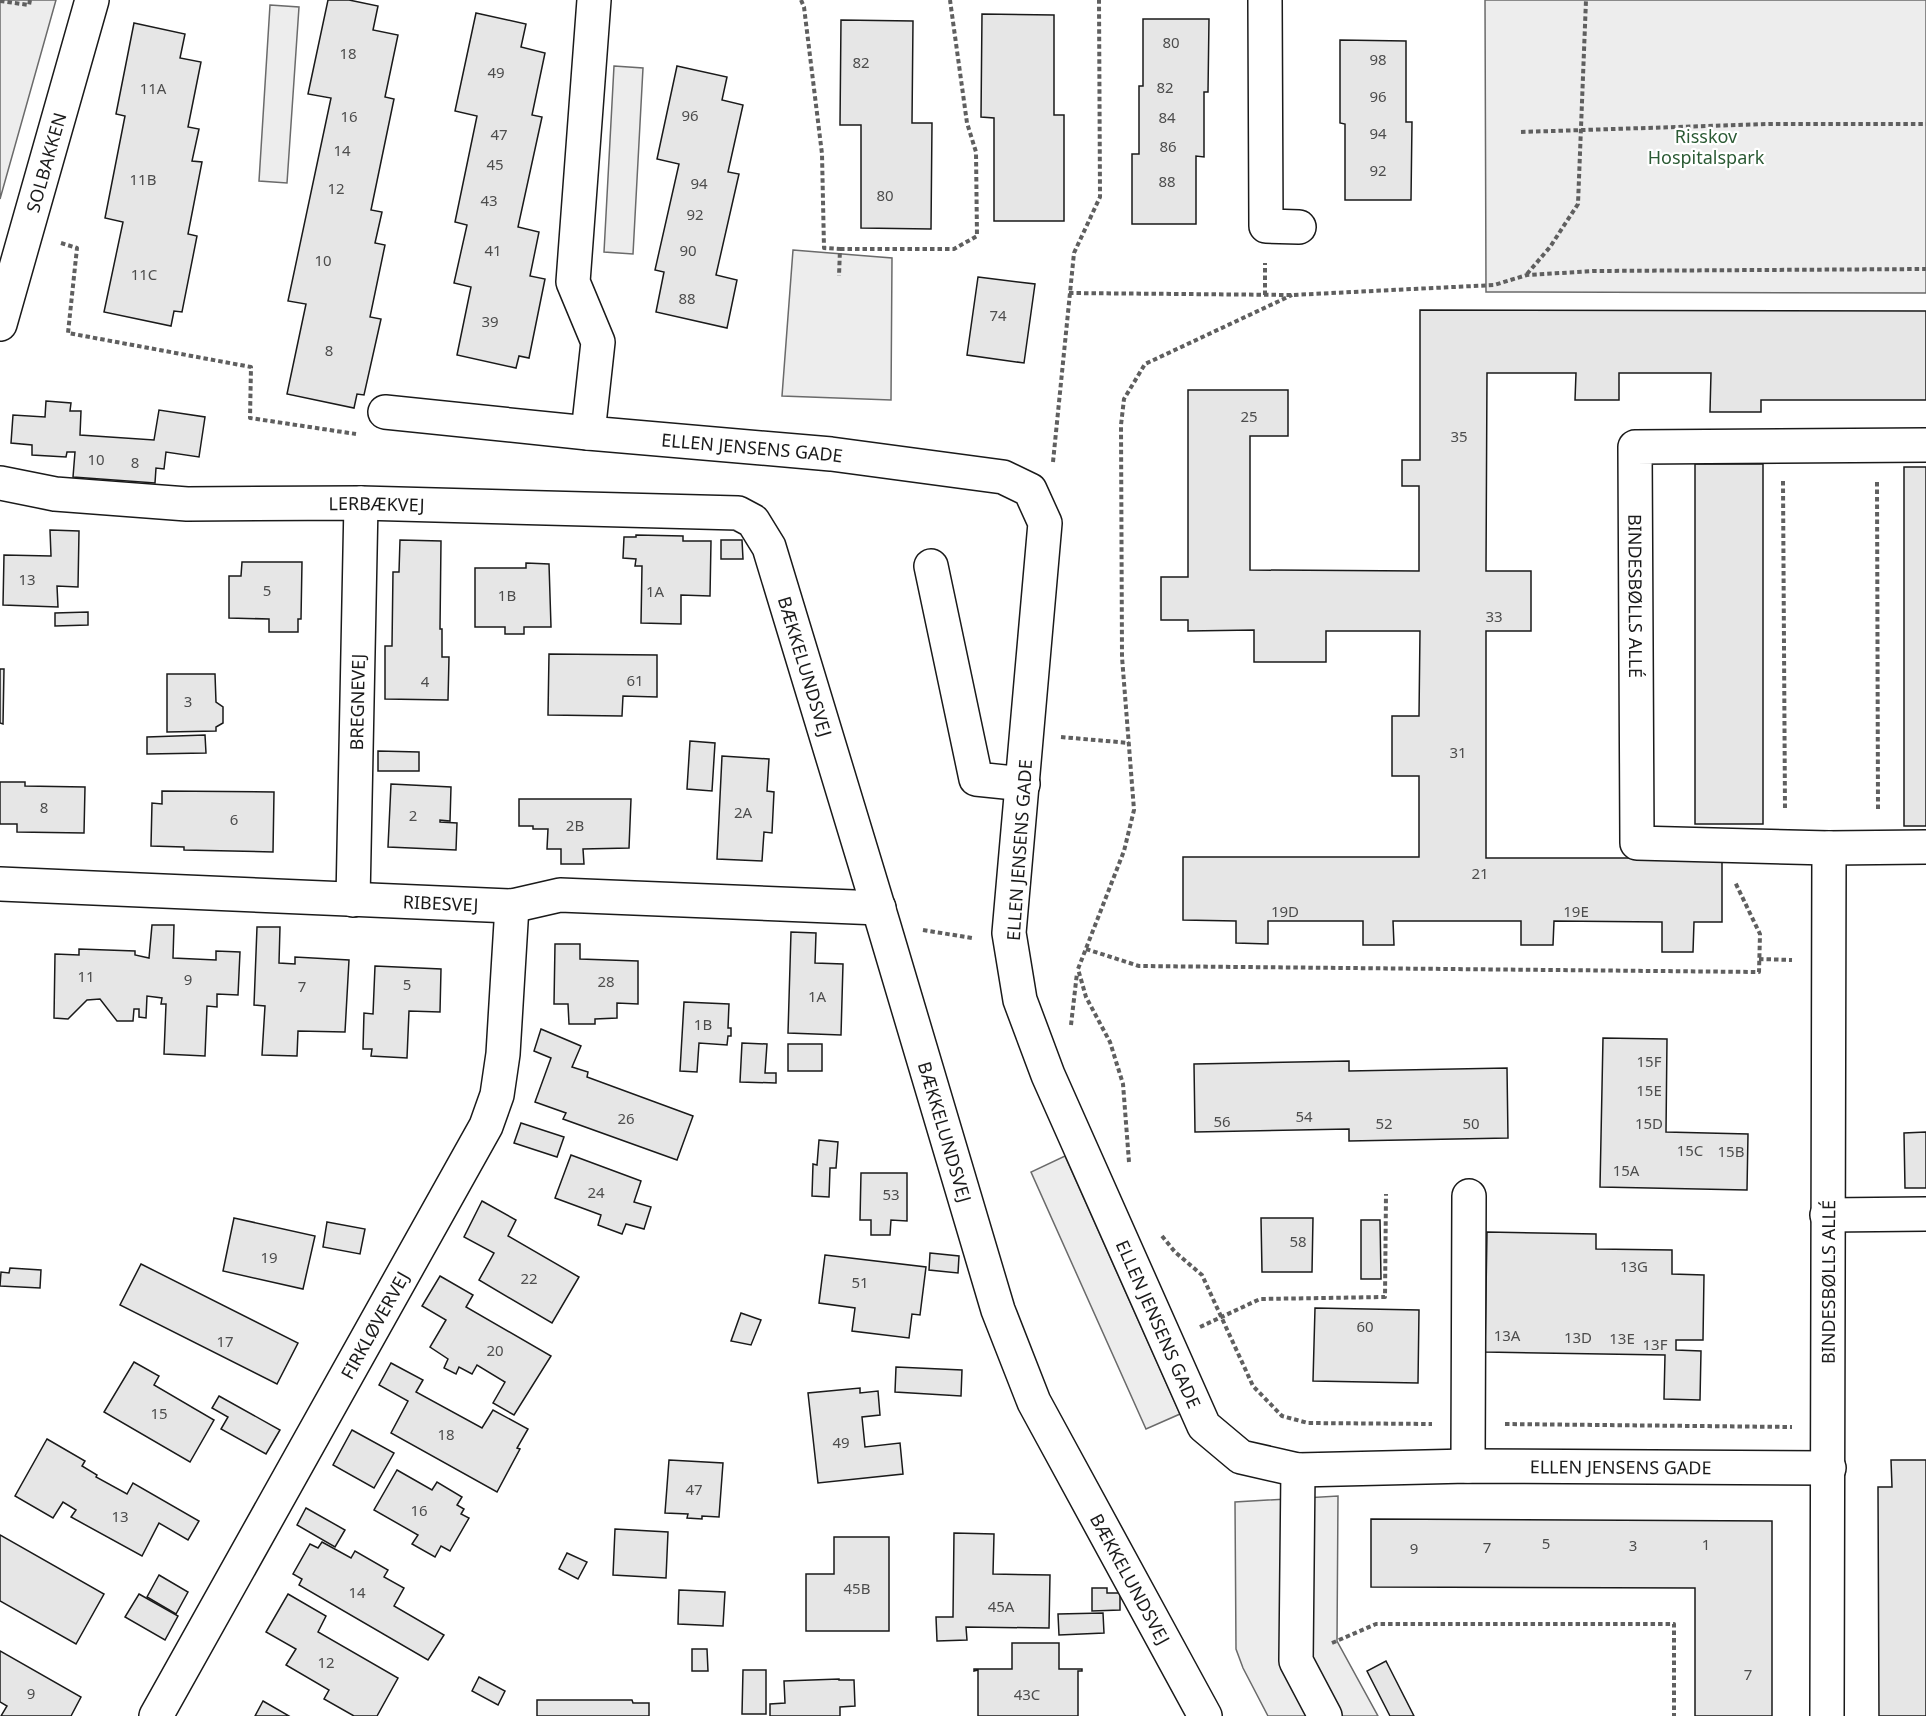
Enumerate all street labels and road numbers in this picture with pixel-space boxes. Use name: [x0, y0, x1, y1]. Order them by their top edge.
street label: SOLBAKKEN: [20, 110, 71, 215]
street label: ELLEN JENSENS GADE: [660, 427, 844, 467]
street label: LERBÆKVEJ: [328, 491, 425, 517]
street label: BINDESBØLLS ALLÉ: [1623, 514, 1648, 678]
street label: BÆKKELUNDSVEJ: [773, 593, 838, 740]
street label: BREGNEVEJ: [344, 654, 370, 751]
street label: ELLEN JENSENS GADE: [1001, 759, 1037, 941]
street label: RIBESVEJ: [402, 889, 479, 917]
street label: BÆKKELUNDSVEJ: [913, 1059, 977, 1205]
street label: BINDESBØLLS ALLÉ: [1816, 1200, 1840, 1364]
street label: ELLEN JENSENS GADE: [1111, 1236, 1207, 1412]
street label: FIRKLØVERVEJ: [335, 1267, 414, 1383]
street label: ELLEN JENSENS GADE: [1530, 1454, 1712, 1479]
street label: BÆKKELUNDSVEJ: [1085, 1509, 1176, 1649]

